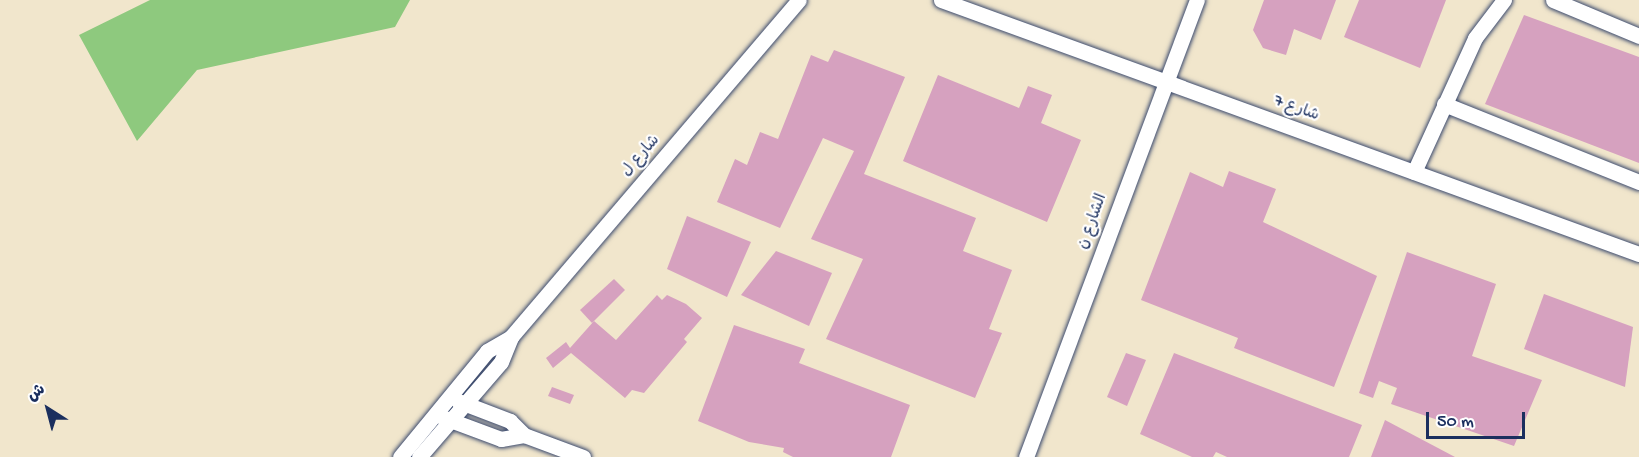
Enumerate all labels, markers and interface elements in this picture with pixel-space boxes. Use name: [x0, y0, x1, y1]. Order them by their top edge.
street label: شارع 7: [1271, 93, 1321, 127]
street label: شارع ل: [619, 132, 665, 182]
street label: الشارع ن: [1075, 192, 1113, 252]
north arrow: [18, 379, 78, 439]
text: ش: [24, 381, 50, 407]
scale bar: [1429, 400, 1528, 438]
text: 50 m: [1437, 412, 1474, 433]

